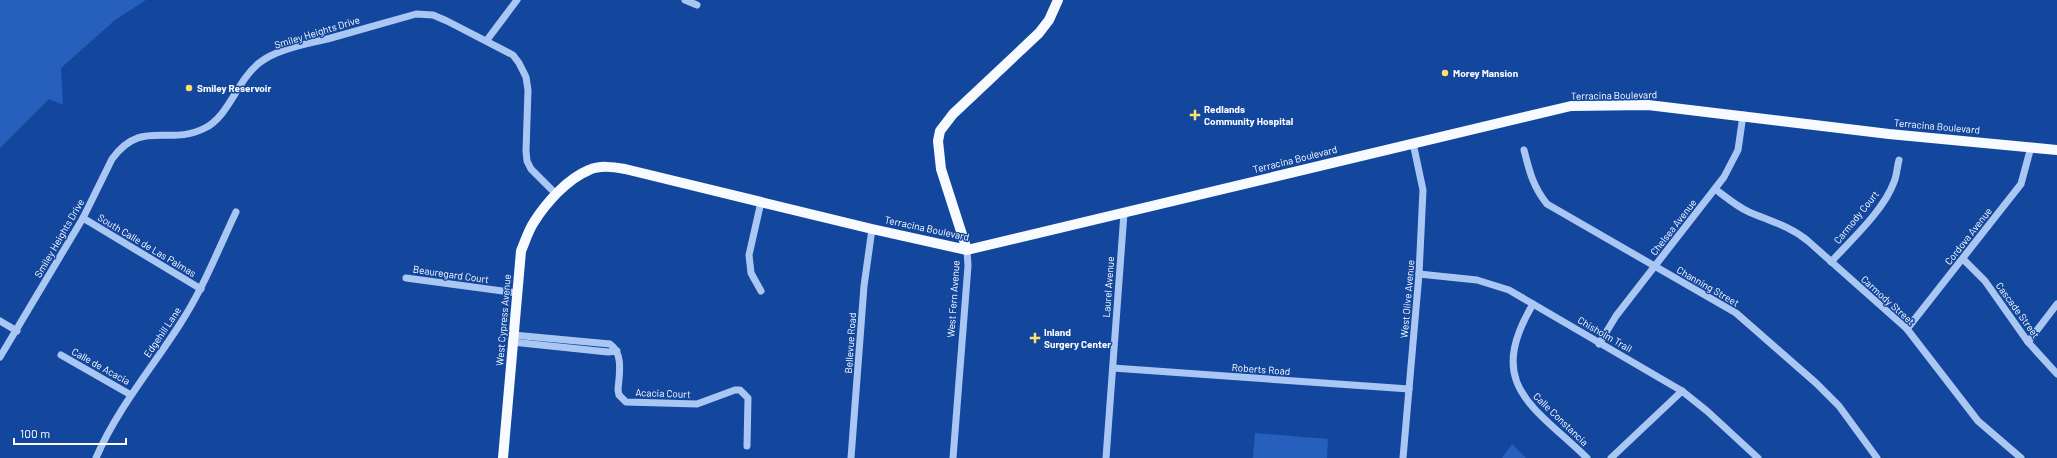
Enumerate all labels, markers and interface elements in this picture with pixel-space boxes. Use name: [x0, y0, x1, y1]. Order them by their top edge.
street label: Smiley Heights Drive: [273, 13, 361, 51]
place label: Morey Mansion: [1453, 67, 1518, 79]
marker: Morey Mansion: [1440, 68, 1450, 78]
place label: Smiley Reservoir: [197, 82, 271, 94]
marker: Smiley Reservoir: [184, 83, 194, 93]
street label: Terracina Boulevard: [1571, 88, 1657, 102]
place label: Redlands Community Hospital: [1204, 103, 1293, 127]
marker: Redlands Community Hospital: [1189, 109, 1201, 121]
street label: Terracina Boulevard: [1893, 116, 1981, 136]
street label: Terracina Boulevard: [1252, 143, 1338, 175]
street label: Carmody Court: [1831, 188, 1881, 246]
street label: Smiley Heights Drive: [32, 197, 86, 279]
street label: Chelsea Avenue: [1647, 197, 1699, 257]
street label: Cordova Avenue: [1942, 205, 1994, 267]
street label: South Calle de Las Palmas: [96, 211, 199, 279]
street label: Terracina Boulevard: [884, 213, 970, 243]
street label: Laurel Avenue: [1100, 256, 1116, 318]
street label: West Olive Avenue: [1398, 259, 1416, 339]
street label: West Fern Avenue: [944, 260, 962, 338]
street label: Beauregard Court: [412, 263, 490, 285]
street label: Channing Street: [1675, 263, 1742, 309]
street label: Carmody Street: [1859, 273, 1917, 327]
street label: West Cypress Avenue: [493, 274, 513, 366]
street label: Cascade Street: [1994, 280, 2043, 341]
street label: Edgehill Lane: [141, 305, 183, 359]
street label: Bellevue Road: [842, 312, 858, 374]
street label: Chisholm Trail: [1576, 314, 1634, 354]
place label: Inland Surgery Center: [1044, 326, 1111, 350]
marker: Inland Surgery Center: [1029, 332, 1041, 344]
street label: Calle de Acacia: [70, 345, 132, 387]
street label: Roberts Road: [1231, 361, 1291, 377]
street label: Acacia Court: [635, 386, 691, 400]
street label: Calle Constancia: [1531, 390, 1591, 448]
scale bar: [14, 420, 126, 446]
text: 100 m: [20, 426, 50, 440]

